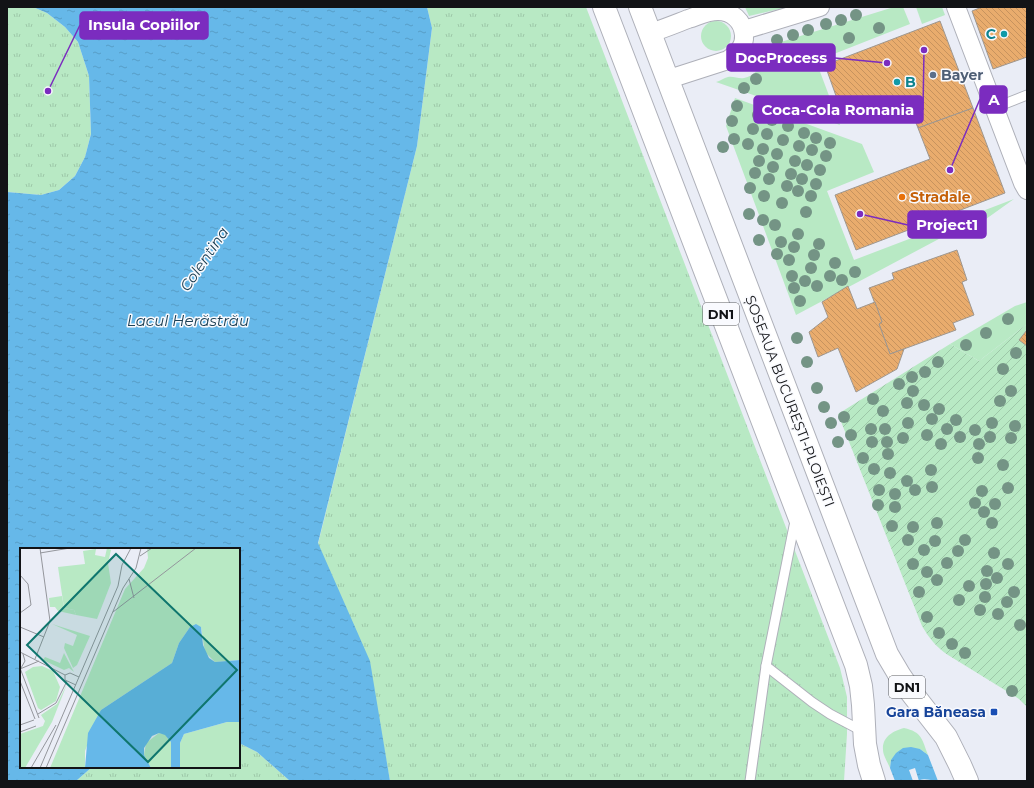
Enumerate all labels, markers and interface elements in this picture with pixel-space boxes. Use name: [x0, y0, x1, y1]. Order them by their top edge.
callout: Insula Copiilor: [80, 12, 208, 39]
text: Insula Copiilor: [88, 15, 201, 34]
place label: C: [986, 25, 996, 43]
marker: C: [999, 29, 1009, 39]
callout: DocProcess: [727, 44, 835, 71]
text: DocProcess: [735, 48, 827, 67]
place label: Bayer: [941, 66, 983, 84]
marker: Bayer: [928, 70, 938, 80]
place label: B: [905, 73, 916, 91]
marker: B: [892, 77, 902, 87]
callout: A: [980, 86, 1007, 113]
text: A: [987, 90, 1000, 109]
callout: Coca-Cola Romania: [754, 96, 923, 123]
text: Coca-Cola Romania: [762, 100, 914, 119]
place label: Stradale: [910, 188, 971, 206]
marker: Stradale: [897, 192, 907, 202]
callout: Project1: [908, 211, 986, 238]
text: Project1: [916, 215, 978, 234]
water label: Colentina: [176, 223, 232, 295]
street label: ȘOSEAUA BUCUREȘTI-PLOIEȘTI: [740, 293, 839, 510]
road number: DN1: [703, 303, 739, 325]
water label: Lacul Herăstrău: [127, 311, 249, 330]
inset map: [20, 548, 240, 768]
road number: DN1: [889, 676, 925, 698]
place label: Gara Băneasa: [886, 703, 986, 721]
marker: Gara Băneasa: [989, 707, 999, 717]

